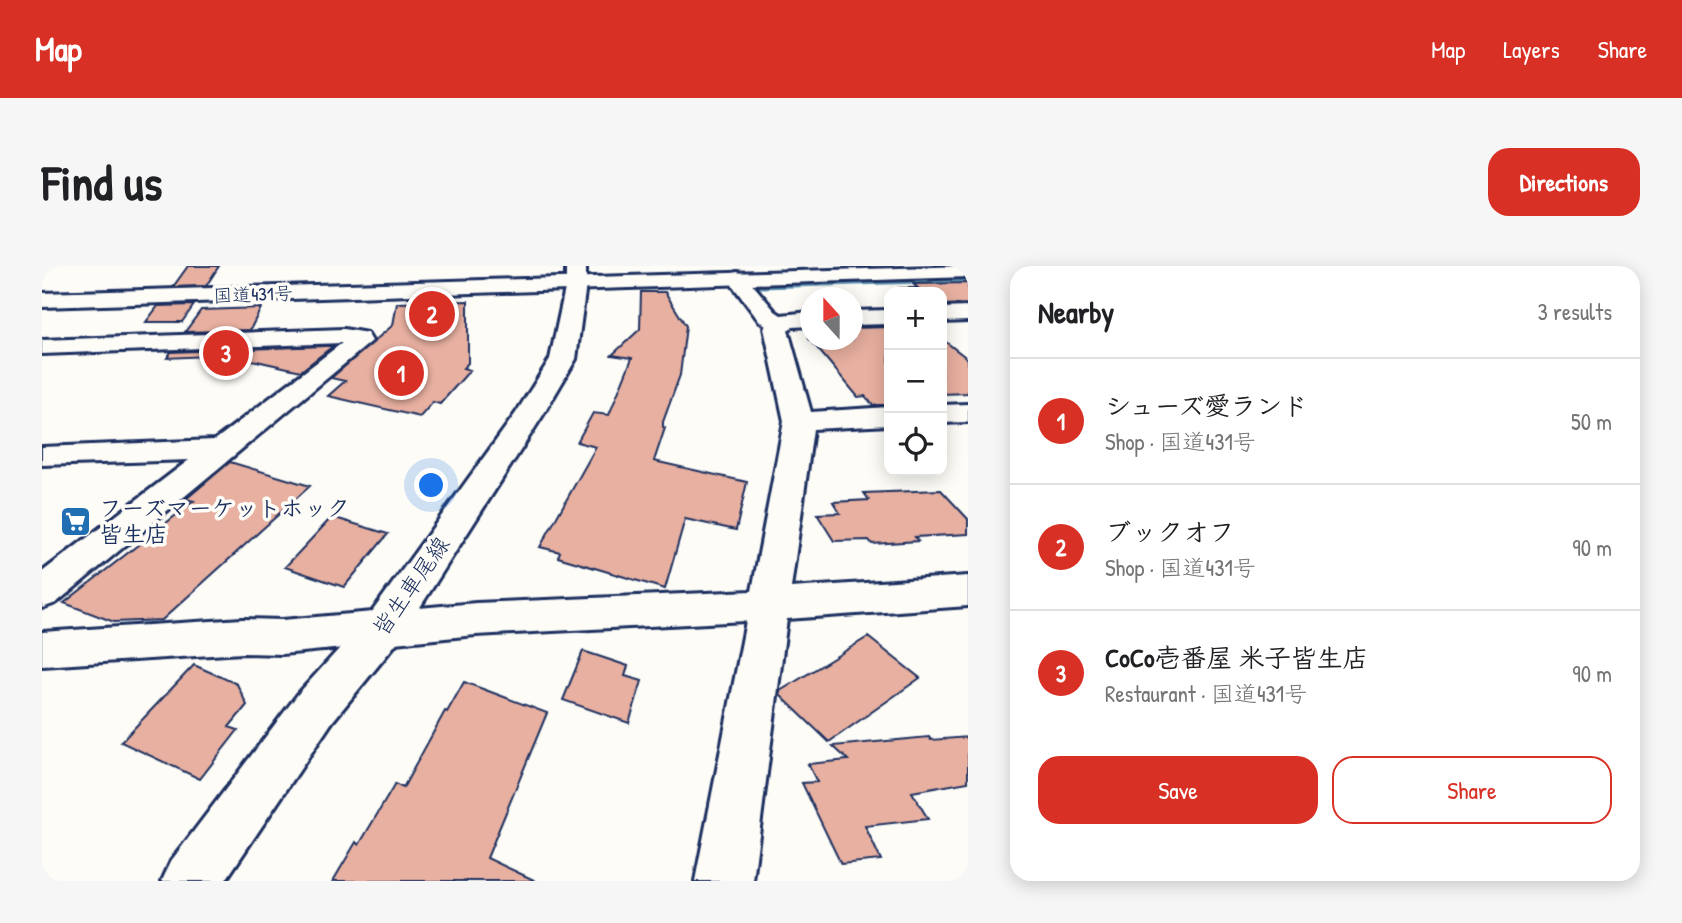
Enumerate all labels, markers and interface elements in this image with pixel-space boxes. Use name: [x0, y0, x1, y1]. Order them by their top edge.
text: Map: [35, 27, 82, 71]
text: Map: [1431, 33, 1465, 65]
text: Layers: [1503, 33, 1560, 65]
text: Share: [1598, 33, 1647, 65]
button: Directions: [1488, 148, 1640, 216]
text: Find us: [42, 149, 162, 215]
street label: 国道431号: [213, 280, 293, 308]
north arrow: [800, 287, 863, 350]
map controls: [884, 287, 947, 476]
button: +: [884, 287, 947, 350]
pin: 2: [409, 288, 455, 340]
text: Nearby: [1038, 292, 1114, 332]
text: 3 results: [1537, 296, 1612, 327]
pin: 3: [203, 327, 249, 379]
pin: 1: [378, 347, 424, 399]
button: −: [884, 350, 947, 413]
text: シューズ愛ランド: [1105, 388, 1308, 423]
text: 1: [1057, 406, 1065, 437]
text: 50 m: [1571, 406, 1612, 437]
button: locate: [884, 413, 947, 476]
text: Shop · 国道431号: [1105, 426, 1256, 457]
your location: [414, 468, 448, 502]
place label: フーズマーケットホック 皆生店: [99, 492, 350, 549]
supermarket icon: フーズマーケットホック 皆生店: [59, 504, 93, 538]
text: ブックオフ: [1105, 514, 1235, 549]
street label: 皆生車尾線: [365, 530, 456, 642]
text: 2: [1056, 532, 1066, 563]
text: 90 m: [1572, 532, 1612, 563]
text: Shop · 国道431号: [1105, 552, 1256, 583]
text: CoCo壱番屋 米子皆生店: [1105, 640, 1368, 675]
text: 3: [1056, 658, 1066, 689]
text: 90 m: [1572, 658, 1612, 689]
text: Restaurant · 国道431号: [1105, 678, 1307, 709]
button: Save: [1038, 756, 1318, 824]
button: Share: [1332, 756, 1612, 824]

